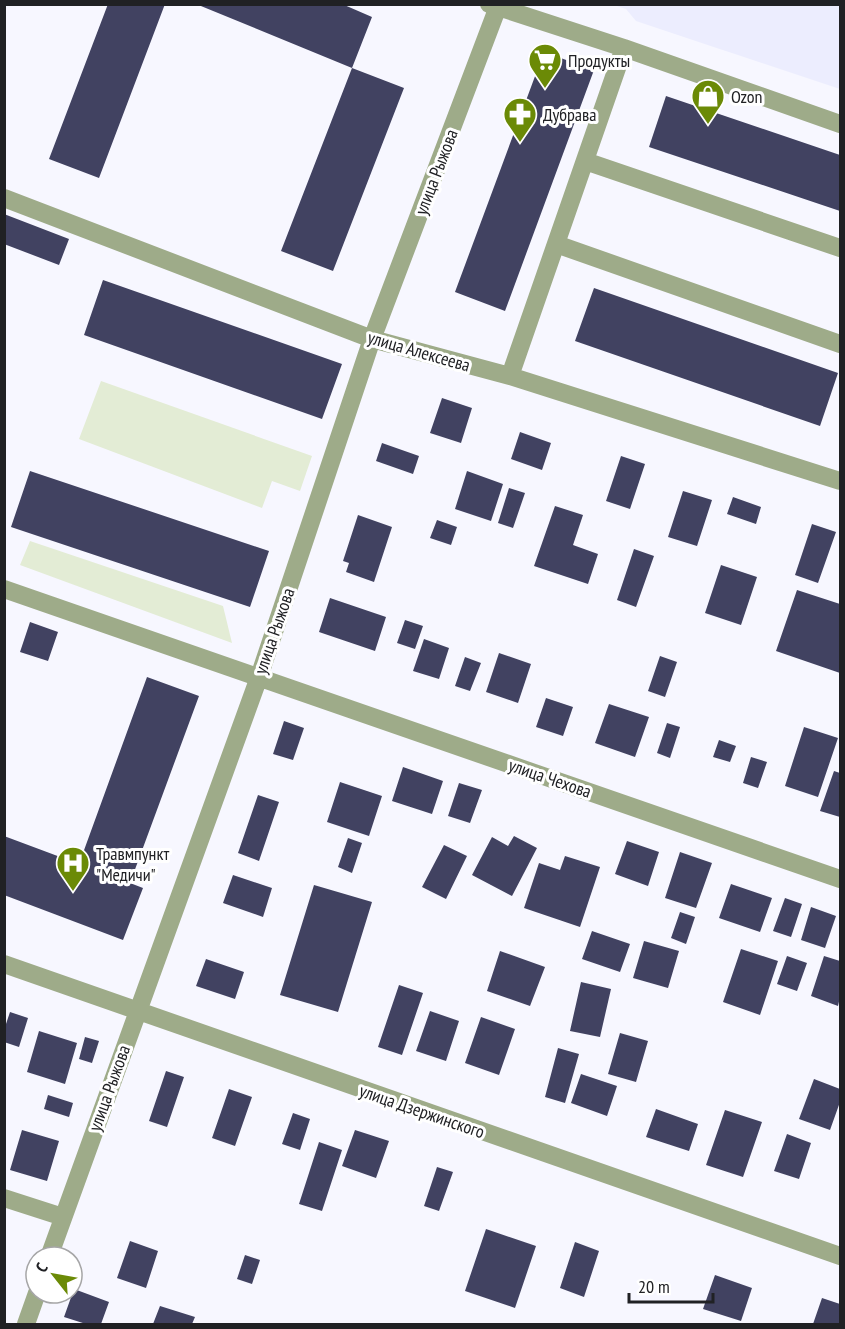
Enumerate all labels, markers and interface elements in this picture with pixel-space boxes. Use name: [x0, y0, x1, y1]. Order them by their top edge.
supermarket icon: Продукты: [527, 42, 563, 89]
place label: Продукты: [568, 49, 630, 72]
shop icon: Ozon: [690, 78, 726, 125]
place label: Ozon: [731, 85, 763, 108]
pharmacy icon: Дубрава: [502, 96, 538, 143]
place label: Дубрава: [543, 103, 596, 126]
street label: улица Рыжова: [409, 126, 463, 218]
street label: улица Алексеева: [365, 325, 473, 377]
street label: улица Рыжова: [248, 585, 300, 677]
street label: улица Чехова: [506, 753, 594, 803]
place label: Травмпункт "Медичи": [96, 842, 169, 886]
hospital icon: Травмпункт "Медичи": [55, 845, 91, 892]
street label: улица Рыжова: [83, 1042, 135, 1134]
street label: улица Дзержинского: [356, 1079, 488, 1143]
north arrow: [24, 1245, 84, 1305]
text: С: [31, 1258, 52, 1276]
scale bar: [629, 1266, 713, 1304]
text: 20 m: [638, 1275, 670, 1298]

